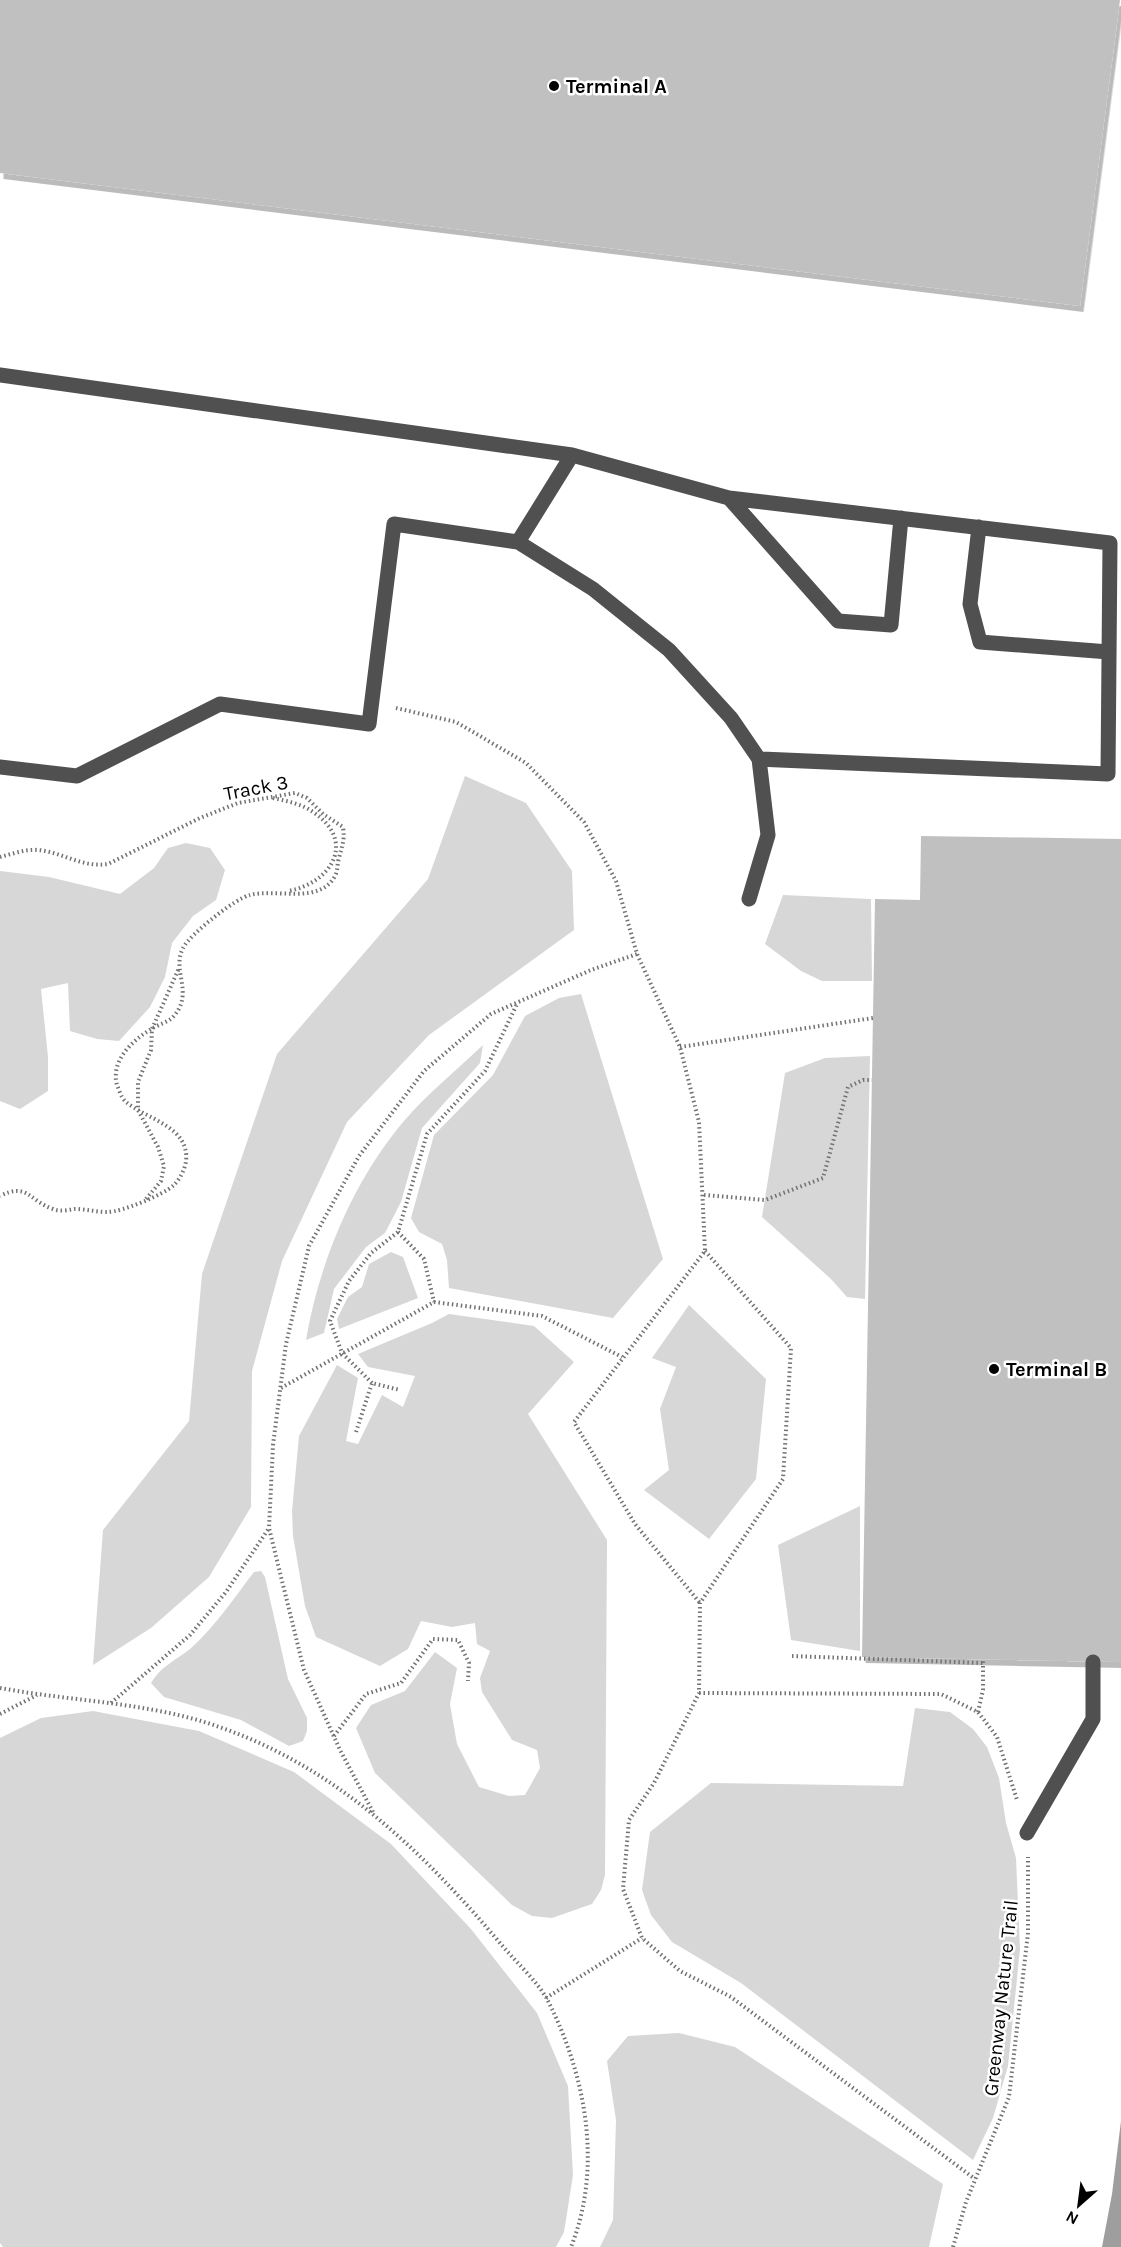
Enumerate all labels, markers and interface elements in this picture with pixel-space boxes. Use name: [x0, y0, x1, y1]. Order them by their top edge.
place label: Terminal A: [566, 75, 667, 98]
marker: Terminal A: [547, 79, 561, 93]
street label: Track 3: [222, 771, 290, 805]
place label: Terminal B: [1006, 1358, 1107, 1381]
marker: Terminal B: [987, 1362, 1001, 1376]
street label: Greenway Nature Trail: [979, 1899, 1023, 2097]
north arrow: [1049, 2175, 1109, 2235]
text: N: [1063, 2207, 1082, 2229]

